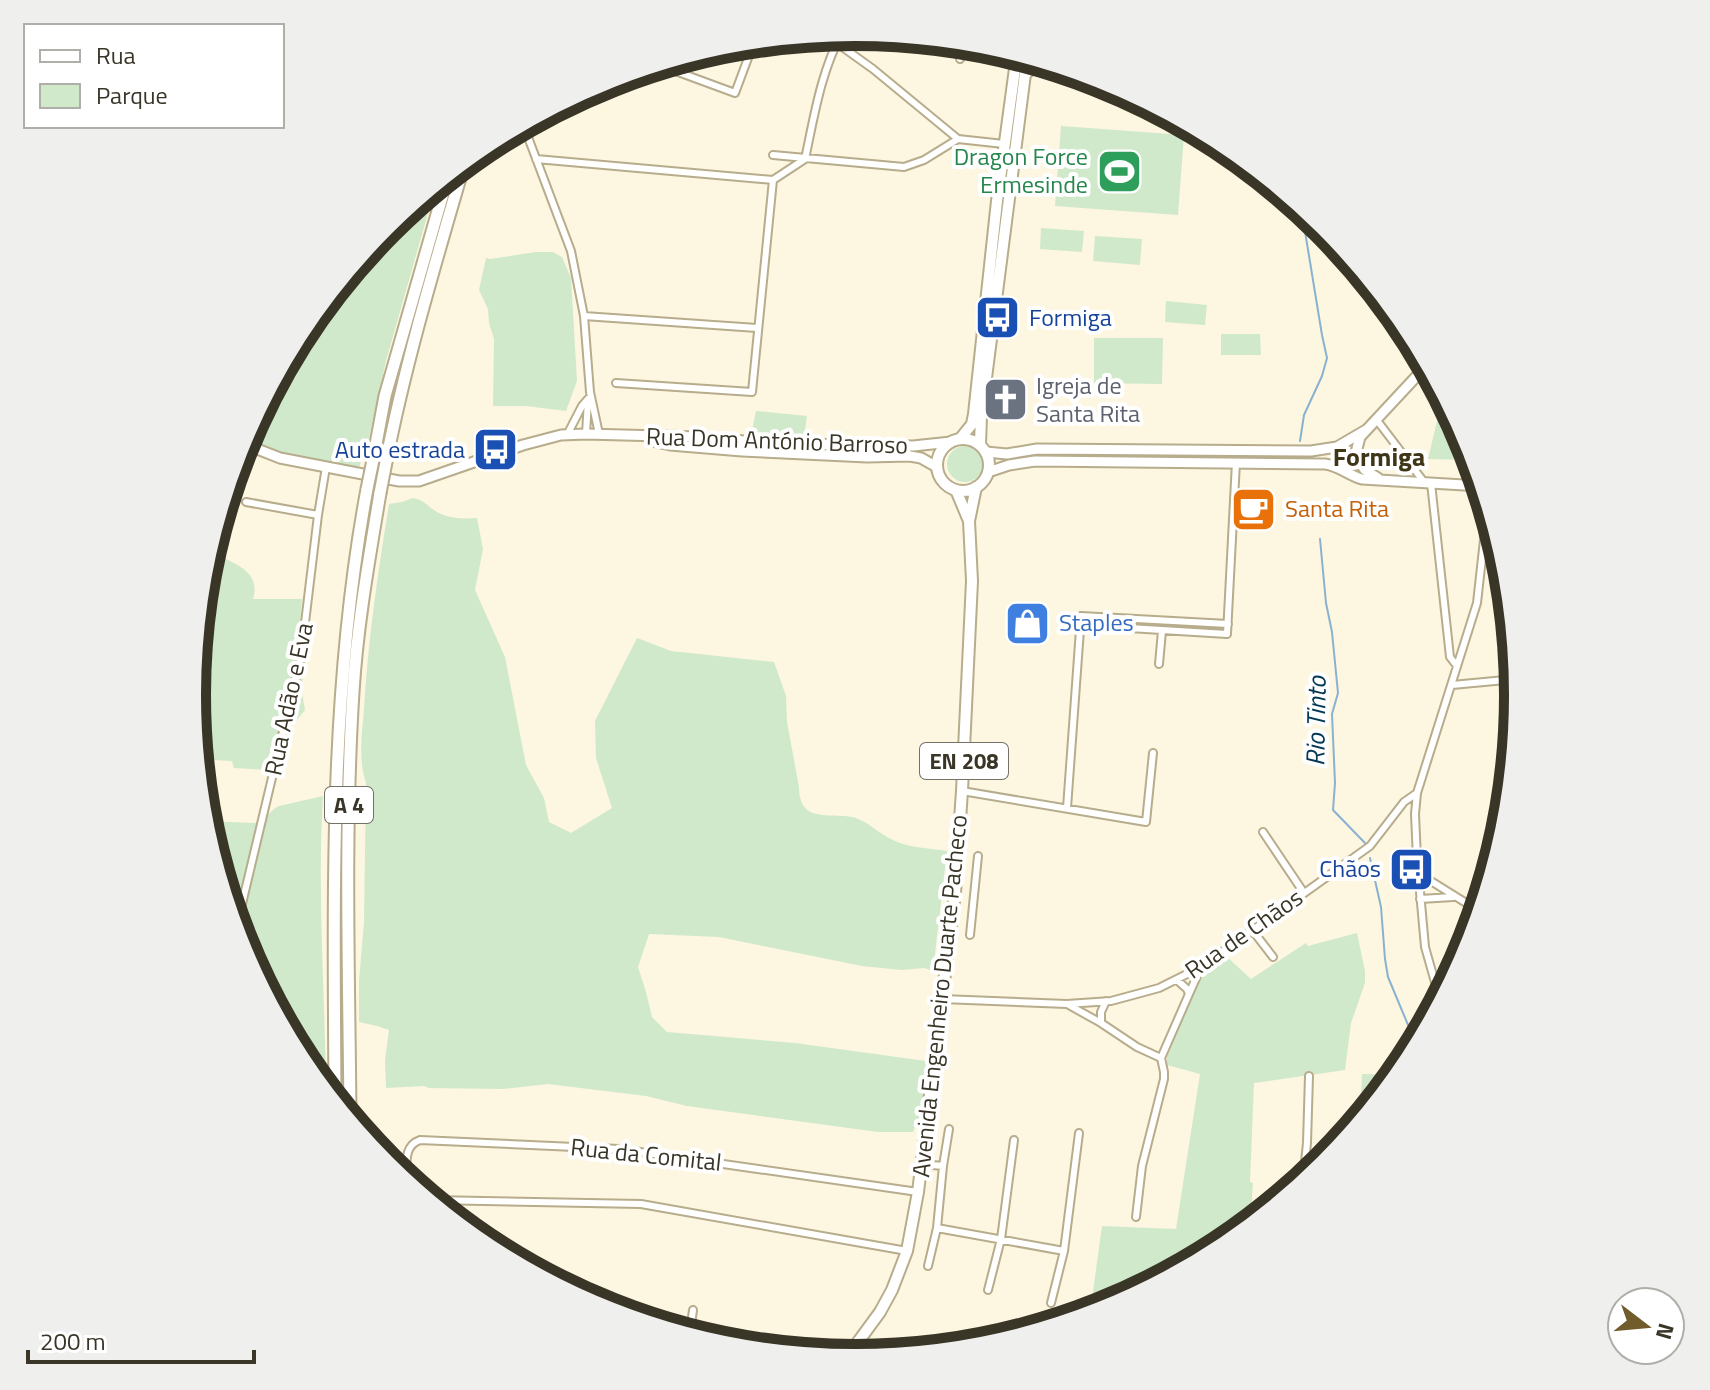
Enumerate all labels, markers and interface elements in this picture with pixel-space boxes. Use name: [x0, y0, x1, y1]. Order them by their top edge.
legend: [24, 24, 284, 128]
text: Rua: [96, 37, 135, 73]
text: Parque: [96, 77, 168, 113]
place label: Dragon Force Ermesinde: [954, 138, 1088, 202]
sports icon: Dragon Force Ermesinde: [1095, 147, 1143, 195]
bus stop icon: Formiga: [974, 294, 1022, 342]
place label: Formiga: [1029, 299, 1112, 335]
place label: Igreja de Santa Rita: [1036, 367, 1140, 431]
church icon: Igreja de Santa Rita: [981, 376, 1029, 424]
street label: Rua Dom António Barroso: [645, 417, 909, 463]
bus stop icon: Auto estrada: [472, 426, 520, 474]
place label: Auto estrada: [335, 431, 465, 467]
district label: Formiga: [1333, 437, 1425, 476]
cafe icon: Santa Rita: [1230, 485, 1278, 533]
place label: Santa Rita: [1285, 490, 1389, 526]
shop icon: Staples: [1004, 599, 1052, 647]
place label: Staples: [1059, 604, 1134, 640]
street label: Rua Adão e Eva: [254, 619, 322, 779]
water label: Rio Tinto: [1295, 674, 1336, 766]
road number: EN 208: [920, 743, 1008, 779]
road number: A 4: [325, 787, 373, 823]
street label: Avenida Engenheiro Duarte Pacheco: [902, 813, 976, 1179]
bus stop icon: Chãos: [1388, 845, 1436, 893]
place label: Chãos: [1319, 850, 1381, 886]
street label: Rua de Chãos: [1177, 879, 1310, 987]
street label: Rua da Comital: [569, 1128, 723, 1180]
north arrow: [1606, 1286, 1686, 1366]
scale bar: [28, 1314, 254, 1364]
text: N: [1647, 1319, 1684, 1344]
text: 200 m: [40, 1323, 106, 1359]

